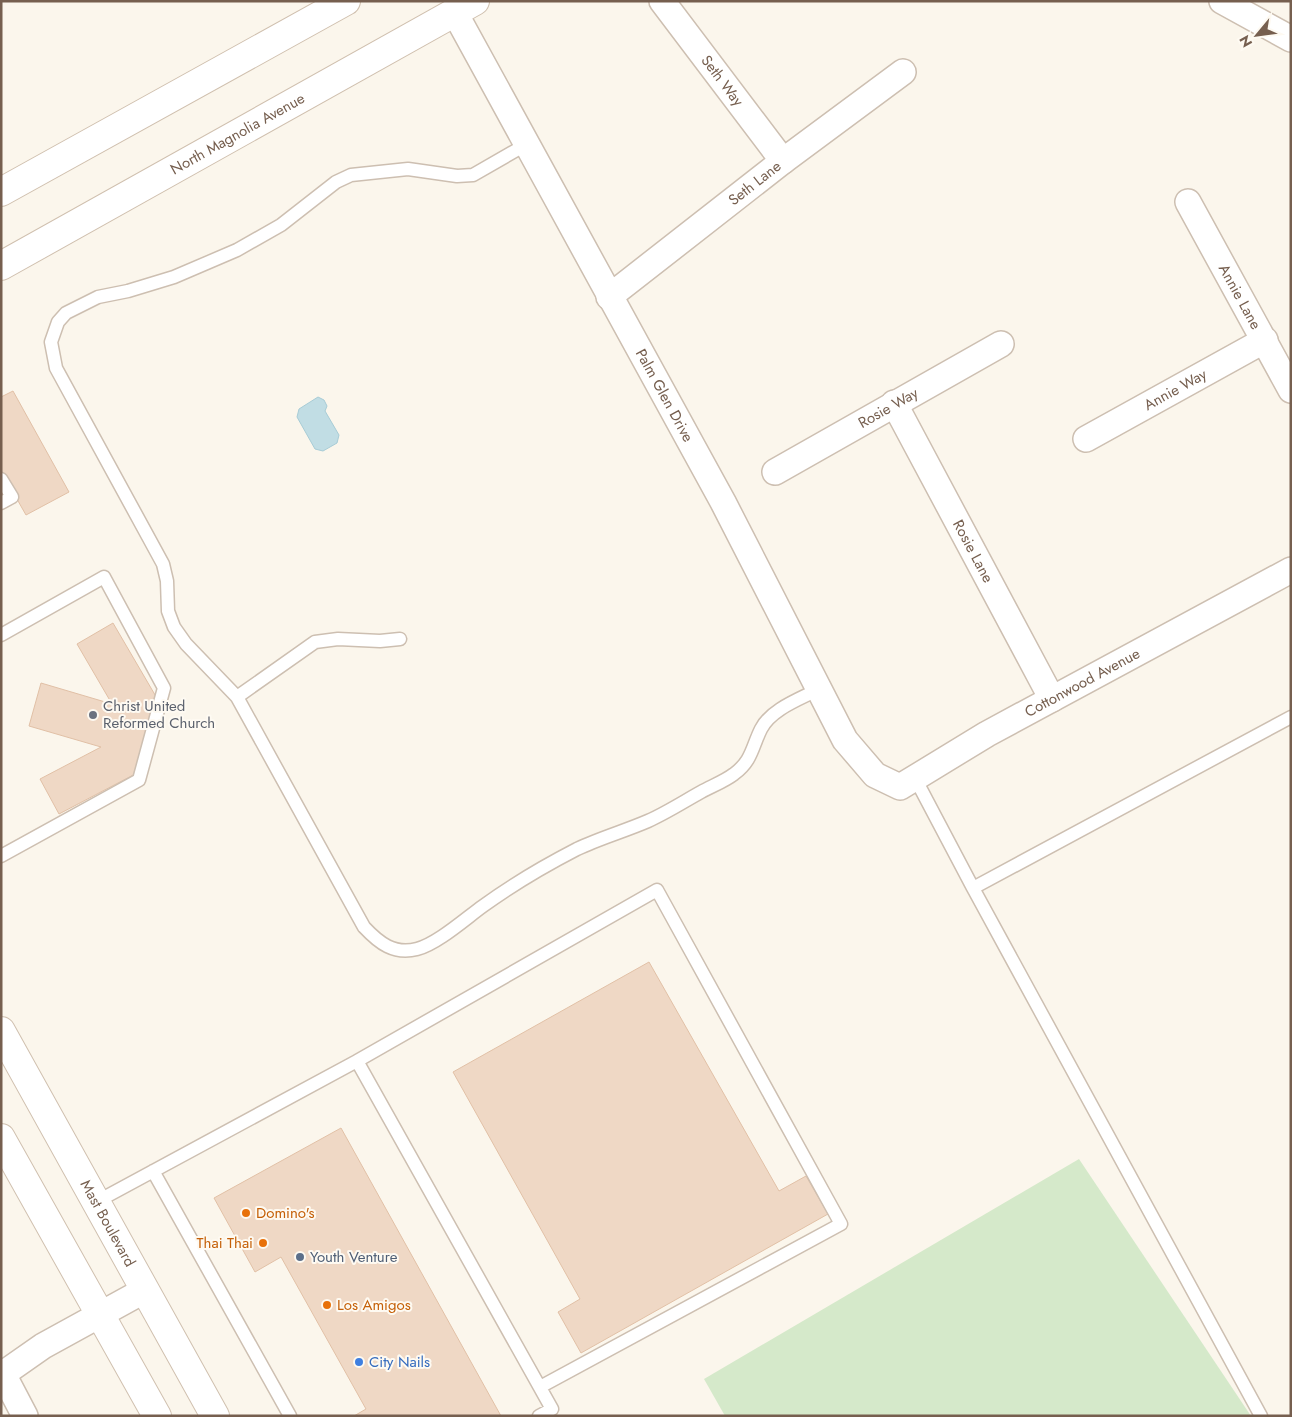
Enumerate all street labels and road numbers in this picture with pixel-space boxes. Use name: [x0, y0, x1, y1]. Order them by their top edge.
street label: Seth Way: [696, 51, 749, 111]
street label: North Magnolia Avenue: [166, 87, 309, 180]
street label: Seth Lane: [724, 155, 786, 211]
street label: Annie Lane: [1213, 260, 1267, 334]
street label: Palm Glen Drive: [630, 345, 699, 446]
street label: Annie Way: [1140, 363, 1211, 416]
street label: Rosie Way: [854, 382, 923, 434]
street label: Rosie Lane: [947, 516, 999, 587]
street label: Cottonwood Avenue: [1021, 642, 1144, 723]
street label: Mast Boulevard: [75, 1176, 141, 1271]

